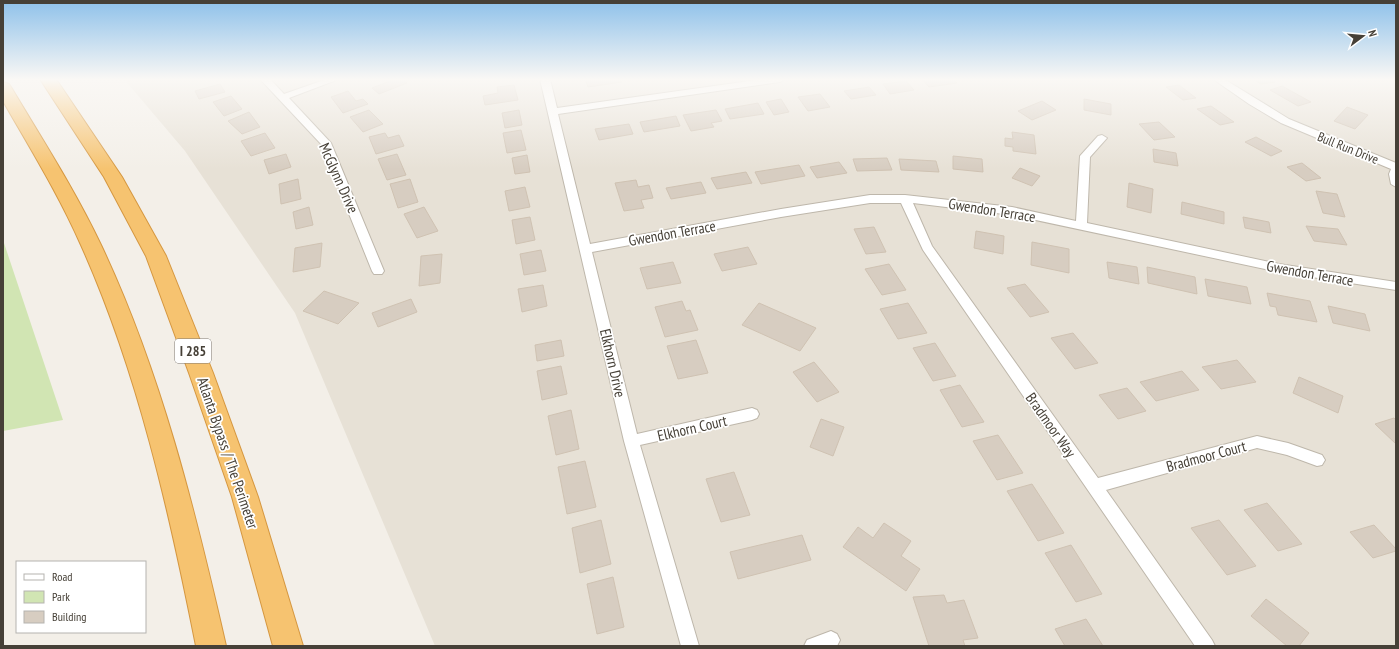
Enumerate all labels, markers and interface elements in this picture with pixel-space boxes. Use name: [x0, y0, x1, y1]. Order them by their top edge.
north arrow: [1343, 16, 1383, 56]
text: N: [1365, 28, 1380, 38]
street label: Bull Run Drive: [1315, 128, 1381, 168]
street label: McGlynn Drive: [315, 140, 363, 216]
street label: Gwendon Terrace: [947, 194, 1037, 226]
street label: Gwendon Terrace: [627, 216, 717, 250]
street label: Gwendon Terrace: [1265, 256, 1355, 290]
street label: Elkhorn Drive: [596, 327, 630, 399]
road number: I 285: [175, 339, 211, 363]
street label: Atlanta Bypass / The Perimeter: [193, 375, 263, 532]
street label: Bradmoor Way: [1022, 389, 1080, 461]
street label: Elkhorn Court: [655, 411, 729, 445]
street label: Bradmoor Court: [1164, 436, 1248, 476]
legend: [16, 561, 146, 633]
text: Road: [52, 569, 72, 584]
text: Park: [52, 589, 70, 604]
text: Building: [52, 609, 87, 624]

